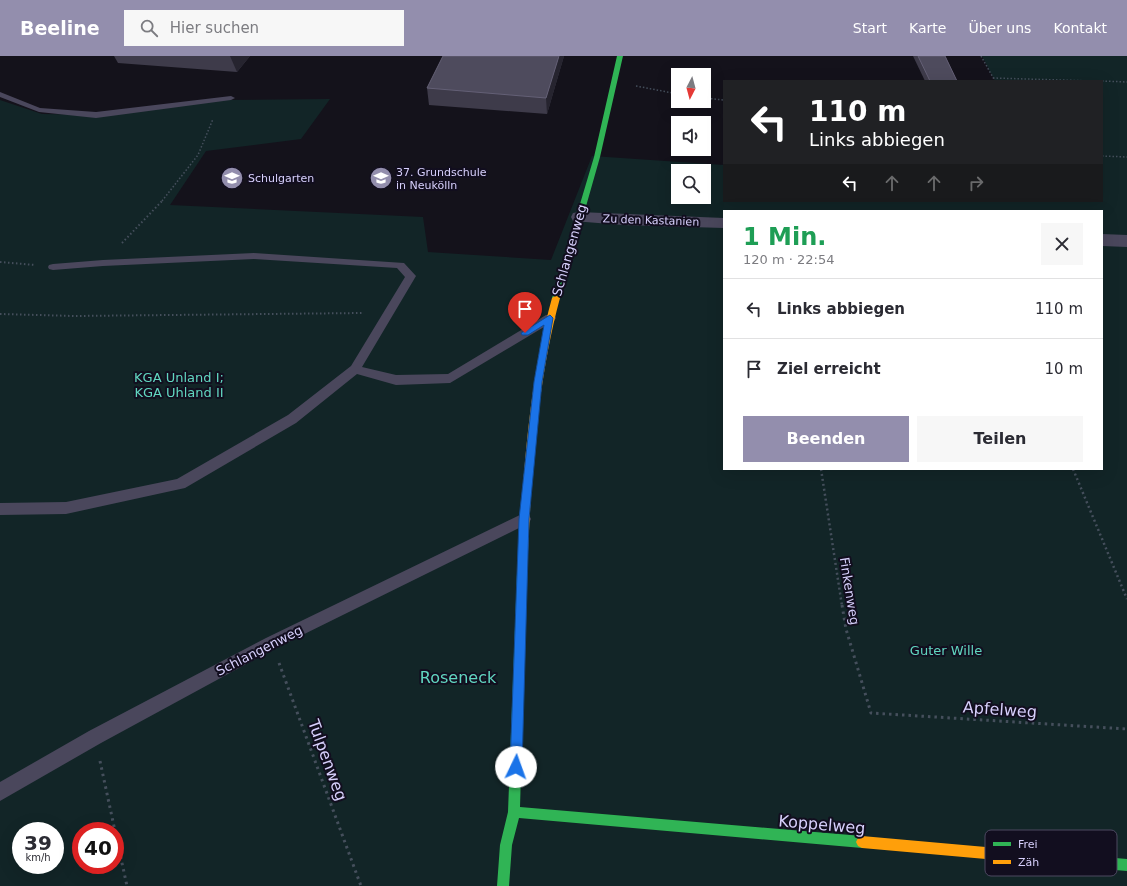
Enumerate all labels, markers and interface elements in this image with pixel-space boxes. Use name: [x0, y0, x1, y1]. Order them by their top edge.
search box: [124, 10, 404, 46]
text: Beeline: [20, 17, 100, 39]
icon: search: [138, 17, 160, 39]
text: Hier suchen: [170, 19, 259, 37]
text: Start: [853, 20, 887, 36]
text: Karte: [909, 20, 946, 36]
text: Über uns: [968, 20, 1031, 36]
text: Kontakt: [1053, 20, 1107, 36]
north arrow: [671, 68, 711, 108]
map controls: [671, 68, 711, 204]
text: 110 m: [809, 95, 906, 128]
icon: left: [743, 96, 795, 148]
button: sound: [671, 116, 711, 156]
text: Links abbiegen: [809, 129, 945, 150]
button: search: [671, 164, 711, 204]
school or university icon: Schulgarten: [219, 165, 245, 191]
school or university icon: 37. Grundschule in Neukölln: [368, 165, 394, 191]
place label: 37. Grundschule in Neukölln: [396, 166, 487, 192]
place label: Schulgarten: [248, 172, 314, 185]
icon: left: [839, 172, 861, 194]
icon: ahead: [881, 172, 903, 194]
icon: ahead: [923, 172, 945, 194]
icon: right: [965, 172, 987, 194]
street label: Schlangenweg: [549, 202, 590, 298]
street label: Zu den Kastanien: [603, 212, 699, 229]
text: 1 Min.: [743, 223, 826, 251]
button: close: [1041, 223, 1083, 265]
text: 120 m · 22:54: [743, 252, 834, 267]
pin: [508, 292, 542, 333]
icon: arrive: [514, 298, 536, 320]
icon: left: [743, 298, 765, 320]
text: Links abbiegen: [777, 300, 905, 318]
text: 110 m: [1035, 300, 1083, 318]
icon: arrive: [743, 358, 765, 380]
text: Ziel erreicht: [777, 360, 881, 378]
text: 10 m: [1045, 360, 1083, 378]
park label: KGA Unland I; KGA Uhland II: [134, 370, 224, 400]
button: Beenden: [743, 416, 909, 462]
button: Teilen: [917, 416, 1083, 462]
street label: Finkenweg: [837, 556, 862, 626]
street label: Schlangenweg: [214, 622, 305, 679]
park label: Guter Wille: [910, 643, 982, 658]
park label: Roseneck: [420, 668, 497, 687]
street label: Apfelweg: [962, 697, 1038, 722]
street label: Tulpenweg: [304, 716, 351, 803]
position arrow: [495, 746, 537, 788]
street label: Koppelweg: [778, 811, 866, 838]
speed limit sign: 40: [72, 822, 124, 874]
legend: [985, 830, 1117, 876]
text: 39: [24, 831, 52, 855]
text: Frei: [1018, 838, 1038, 851]
text: km/h: [25, 852, 51, 863]
text: Zäh: [1018, 856, 1039, 869]

